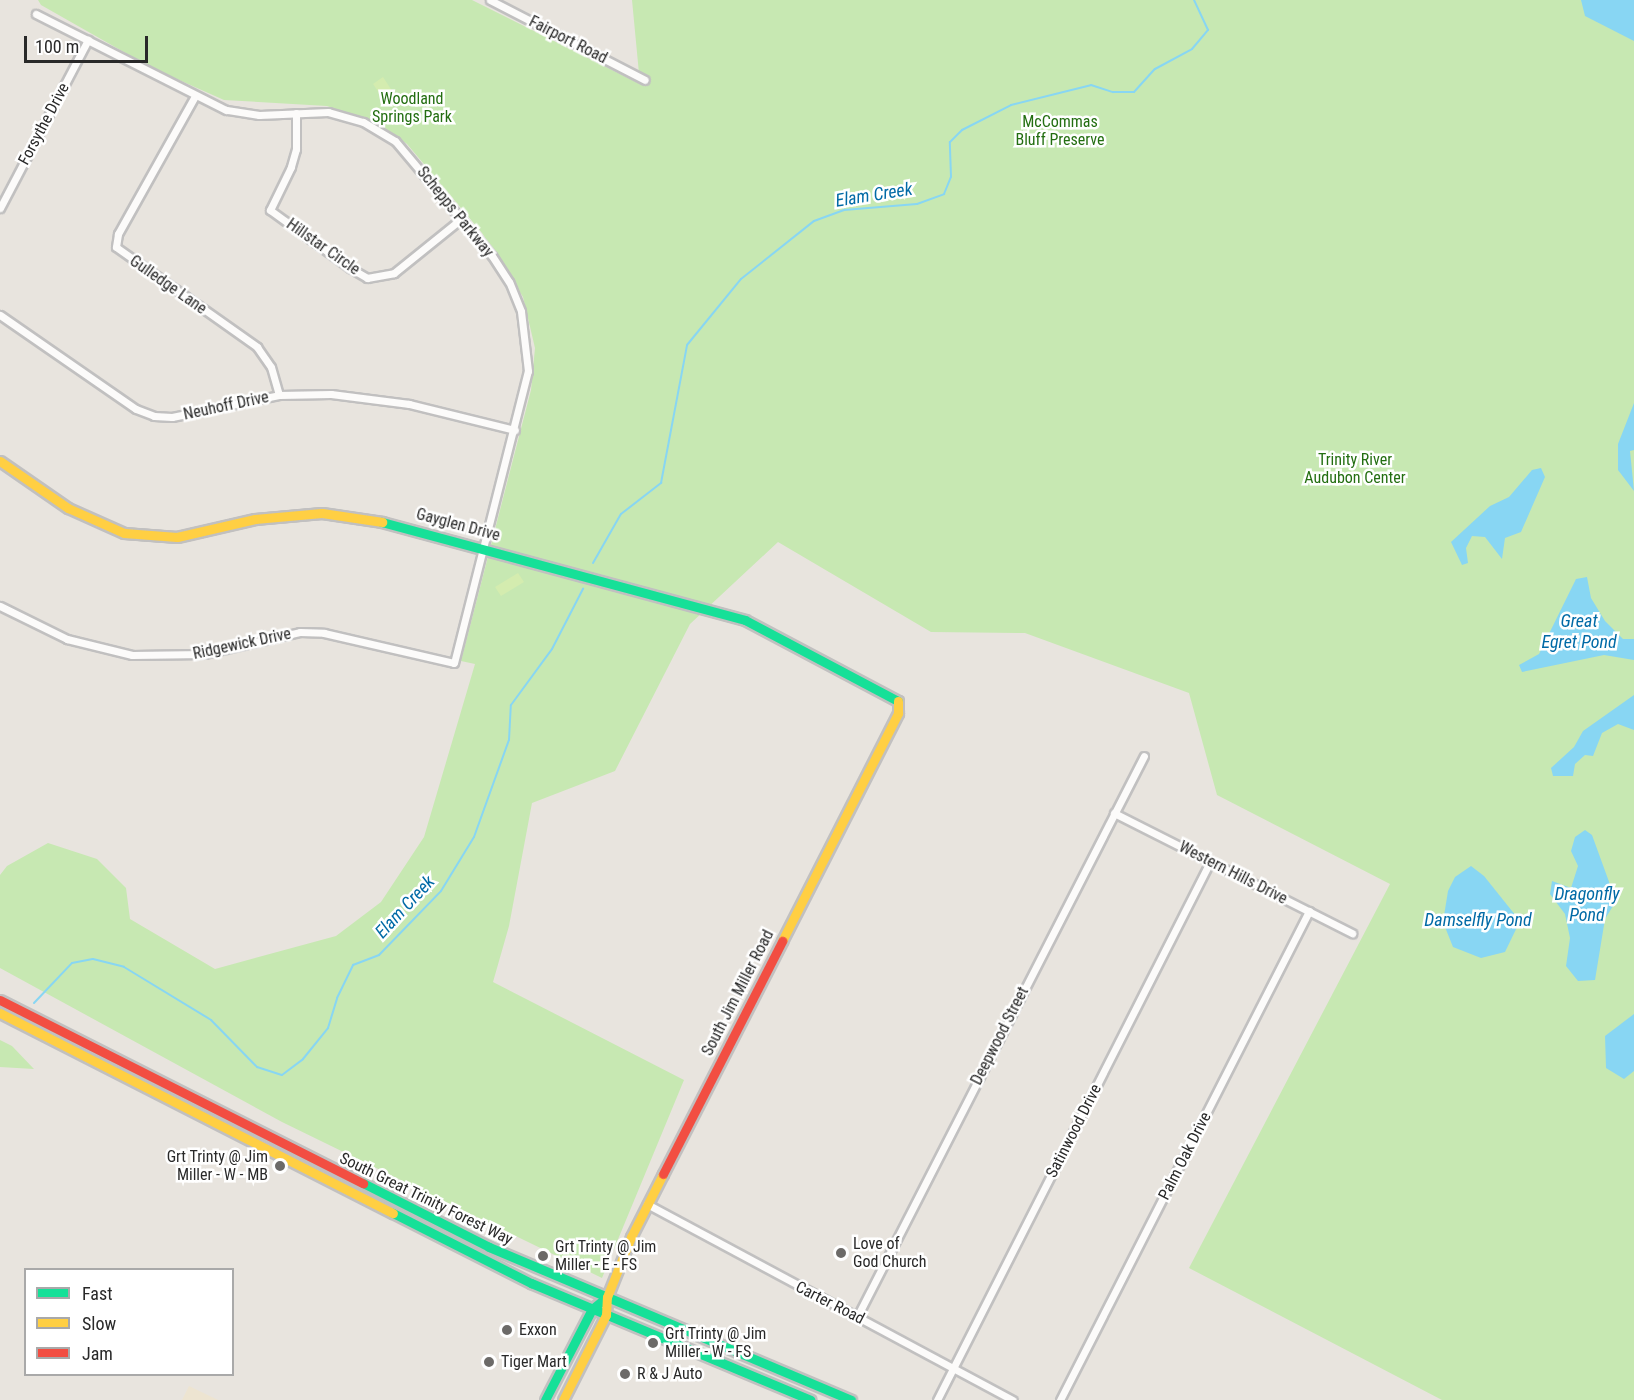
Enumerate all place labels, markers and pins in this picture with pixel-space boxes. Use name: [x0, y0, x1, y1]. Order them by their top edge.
place label: Grt Trinty @ Jim Miller - W - MB: [166, 1147, 268, 1185]
marker: Grt Trinty @ Jim Miller - W - MB: [273, 1159, 287, 1173]
place label: Love of God Church: [853, 1234, 926, 1272]
place label: Grt Trinty @ Jim Miller - E - FS: [555, 1237, 657, 1275]
marker: Love of God Church: [834, 1246, 848, 1260]
marker: Grt Trinty @ Jim Miller - E - FS: [536, 1249, 550, 1263]
place label: Exxon: [519, 1320, 557, 1340]
marker: Exxon: [500, 1323, 514, 1337]
place label: Grt Trinty @ Jim Miller - W - FS: [665, 1324, 767, 1362]
marker: Grt Trinty @ Jim Miller - W - FS: [646, 1336, 660, 1350]
place label: Tiger Mart: [501, 1352, 567, 1372]
marker: Tiger Mart: [482, 1355, 496, 1369]
place label: R & J Auto: [637, 1364, 702, 1384]
marker: R & J Auto: [618, 1367, 632, 1381]

